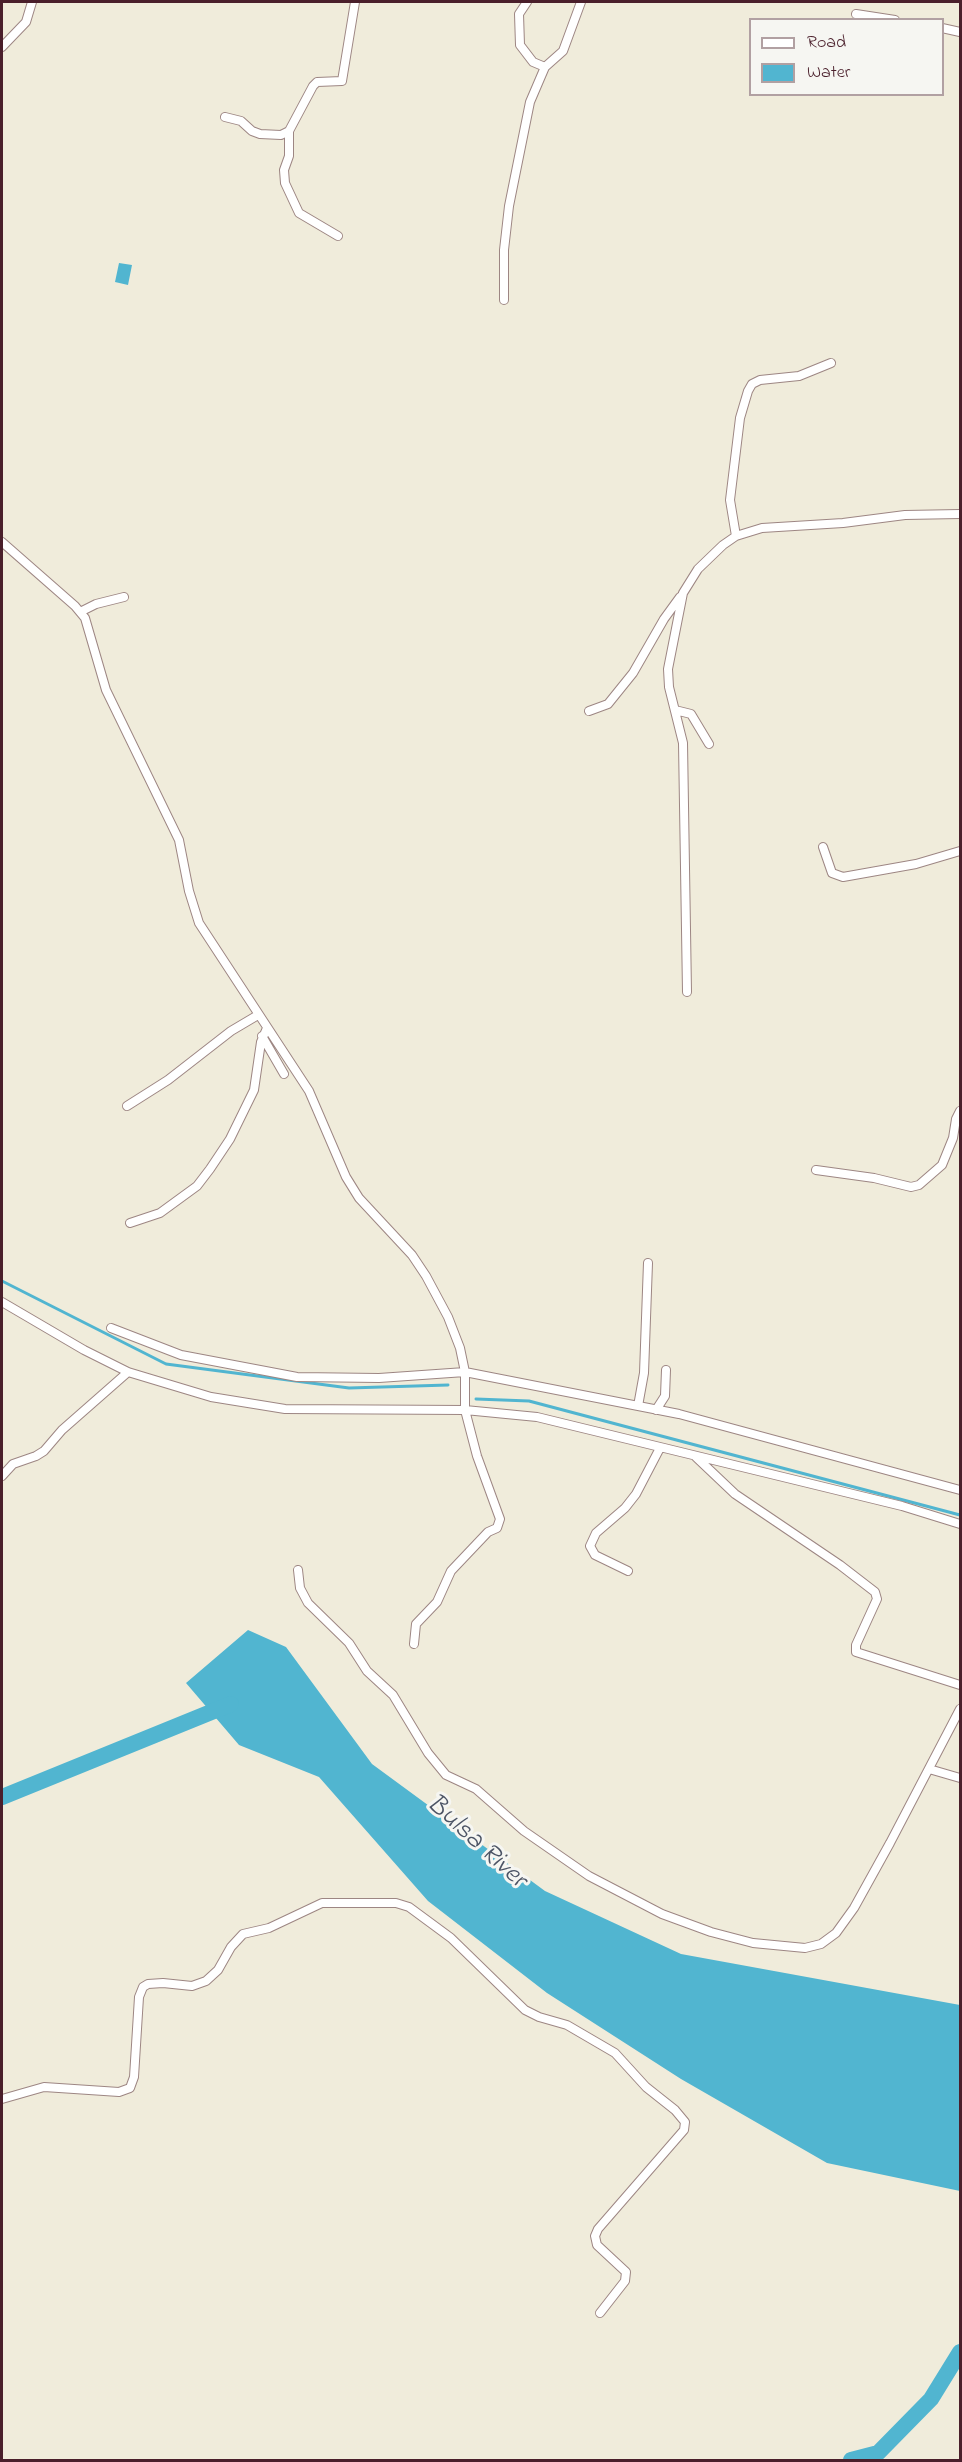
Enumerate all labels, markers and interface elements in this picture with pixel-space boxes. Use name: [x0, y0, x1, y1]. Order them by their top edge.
legend: [749, 18, 944, 96]
text: Road: [807, 30, 846, 56]
text: Water: [807, 60, 850, 86]
water label: Bulsa River: [418, 1789, 532, 1897]

